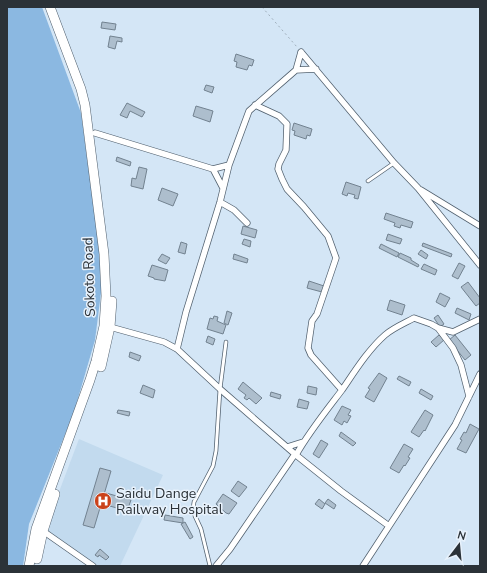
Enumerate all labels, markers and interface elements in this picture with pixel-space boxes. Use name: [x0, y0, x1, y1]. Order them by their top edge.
street label: Sokoto Road: [78, 237, 100, 317]
place label: Saidu Dange Railway Hospital: [116, 484, 224, 519]
hospital icon: Saidu Dange Railway Hospital: [93, 491, 113, 511]
north arrow: [439, 525, 479, 565]
text: N: [456, 528, 468, 544]

